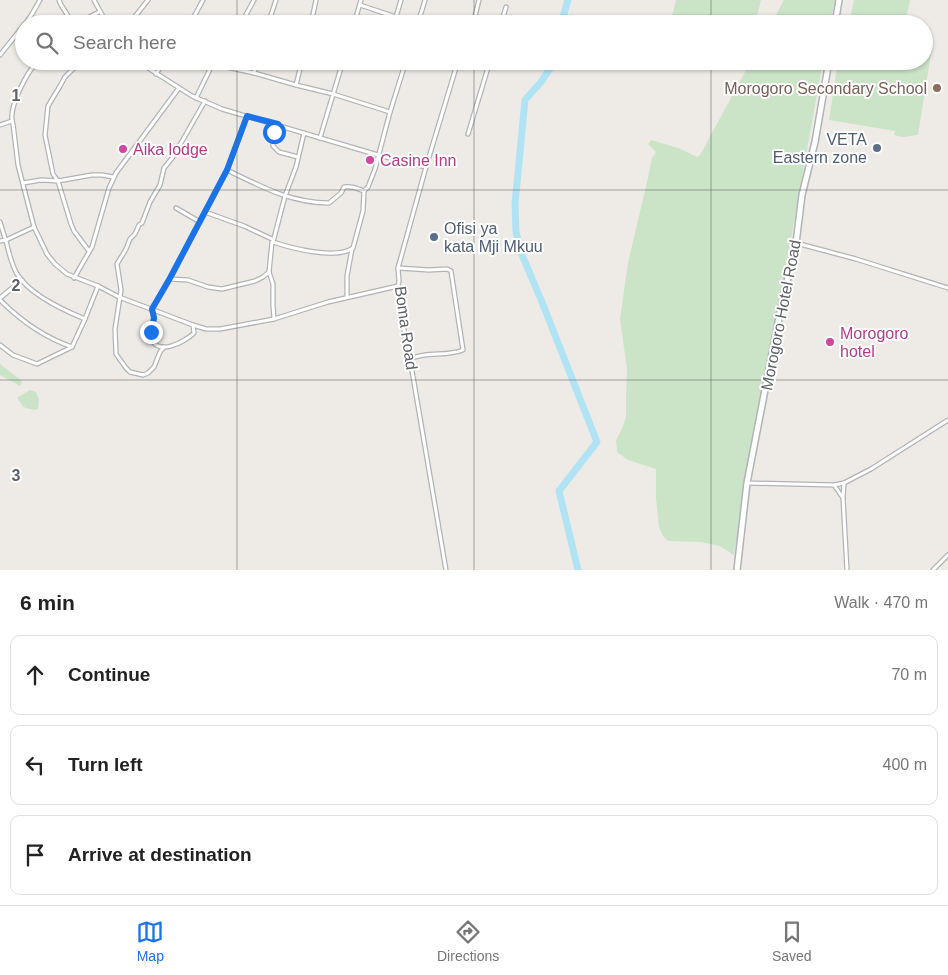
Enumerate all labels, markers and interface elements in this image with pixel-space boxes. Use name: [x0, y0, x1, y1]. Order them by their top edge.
search box: [15, 15, 933, 70]
icon: search: [33, 29, 61, 57]
text: Search here: [73, 32, 177, 53]
place label: Morogoro Secondary School: [724, 80, 927, 97]
marker: Morogoro Secondary School: [931, 82, 943, 94]
text: 1: [12, 87, 21, 104]
route start: [263, 121, 286, 144]
place label: VETA Eastern zone: [773, 131, 867, 166]
place label: Aika lodge: [133, 141, 208, 158]
marker: VETA Eastern zone: [871, 142, 883, 154]
marker: Aika lodge: [117, 143, 129, 155]
place label: Casine Inn: [380, 152, 457, 169]
marker: Casine Inn: [364, 154, 376, 166]
place label: Ofisi ya kata Mji Mkuu: [444, 220, 543, 255]
marker: Ofisi ya kata Mji Mkuu: [428, 231, 440, 243]
street label: Morogoro Hotel Road: [758, 238, 804, 392]
text: 2: [12, 277, 21, 294]
street label: Boma Road: [392, 285, 420, 371]
route end: [140, 321, 163, 344]
place label: Morogoro hotel: [840, 325, 909, 360]
marker: Morogoro hotel: [824, 336, 836, 348]
text: 3: [12, 467, 21, 484]
text: 6 min: [20, 591, 75, 614]
text: Walk · 470 m: [834, 594, 928, 611]
icon: ahead: [21, 661, 49, 689]
text: Continue: [68, 664, 150, 685]
text: 70 m: [891, 666, 927, 683]
icon: left: [21, 751, 49, 779]
text: Turn left: [68, 754, 143, 775]
text: 400 m: [883, 756, 927, 773]
icon: arrive: [21, 841, 49, 869]
text: Arrive at destination: [68, 844, 252, 865]
tab: Map: [136, 918, 164, 964]
tab: Directions: [437, 918, 499, 964]
tab: Saved: [772, 918, 812, 964]

